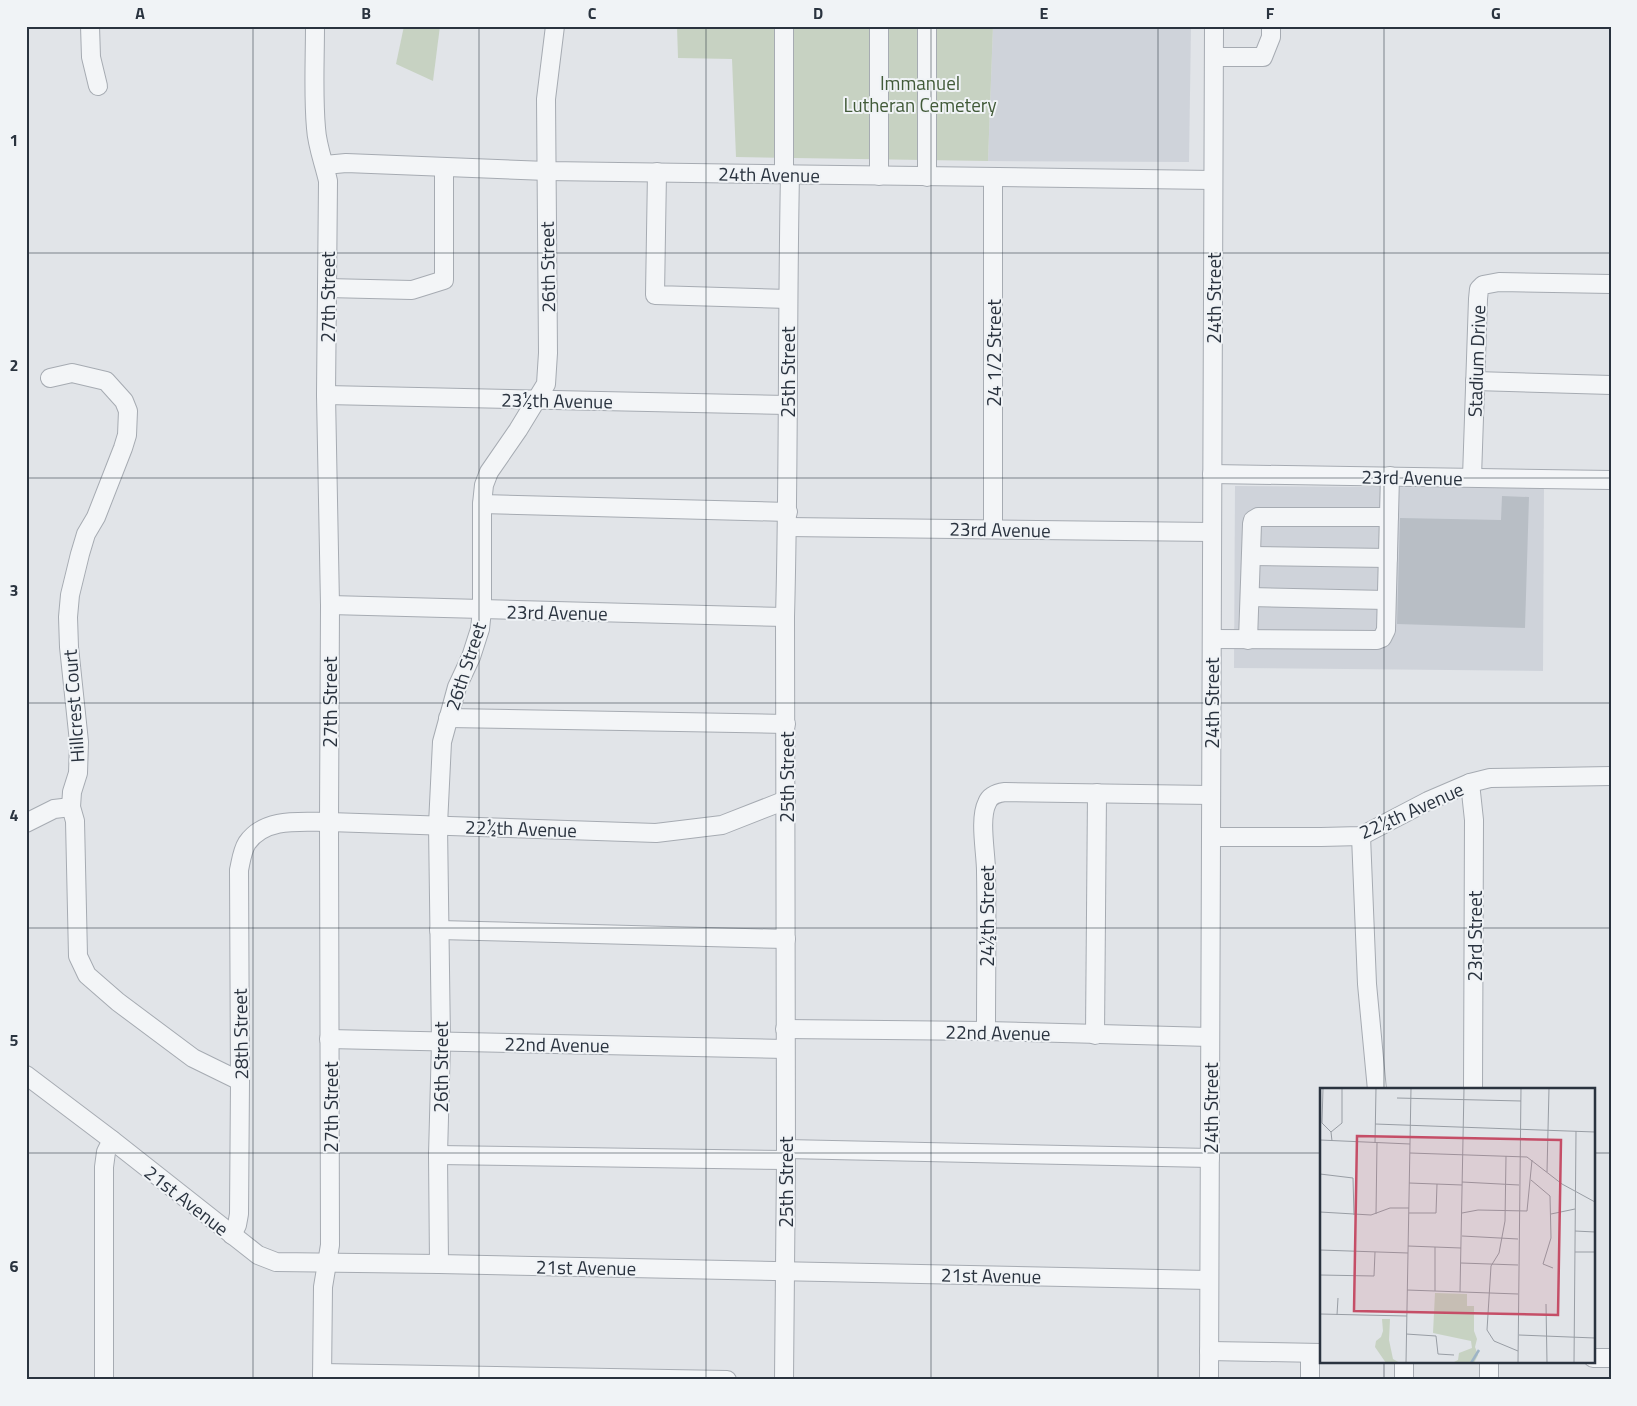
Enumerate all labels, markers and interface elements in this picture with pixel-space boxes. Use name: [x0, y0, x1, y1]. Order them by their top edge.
text: A: [135, 1, 145, 25]
text: B: [361, 1, 371, 25]
text: C: [588, 1, 597, 25]
text: D: [813, 1, 823, 25]
text: E: [1040, 1, 1049, 25]
text: F: [1266, 1, 1275, 25]
text: G: [1491, 1, 1501, 25]
park label: Immanuel Lutheran Cemetery: [843, 68, 997, 119]
text: 1: [10, 128, 18, 152]
street label: 24th Avenue: [718, 159, 820, 189]
street label: 26th Street: [532, 221, 562, 313]
street label: 27th Street: [313, 251, 342, 343]
street label: 24th Street: [1199, 252, 1228, 344]
street label: 24 1/2 Street: [979, 299, 1008, 407]
street label: Stadium Drive: [1460, 304, 1492, 418]
street label: 25th Street: [773, 326, 802, 418]
text: 2: [10, 353, 18, 377]
street label: 23½th Avenue: [501, 385, 613, 415]
street label: 23rd Avenue: [1361, 462, 1463, 492]
street label: 23rd Avenue: [949, 514, 1051, 544]
text: 3: [10, 578, 18, 602]
street label: 23rd Avenue: [506, 597, 608, 627]
street label: 26th Street: [437, 618, 493, 714]
street label: Hillcrest Court: [55, 648, 91, 763]
street label: 27th Street: [315, 656, 344, 748]
street label: 24th Street: [1197, 657, 1226, 749]
street label: 25th Street: [772, 731, 801, 823]
street label: 22½th Avenue: [1354, 774, 1468, 846]
text: 4: [10, 803, 19, 827]
street label: 22½th Avenue: [465, 812, 577, 844]
street label: 24½th Street: [972, 865, 1001, 967]
street label: 23rd Street: [1460, 890, 1489, 981]
street label: 28th Street: [225, 988, 255, 1080]
street label: 22nd Avenue: [945, 1017, 1051, 1047]
street label: 26th Street: [426, 1021, 455, 1113]
text: 5: [10, 1028, 19, 1052]
street label: 22nd Avenue: [504, 1029, 610, 1059]
street label: 27th Street: [316, 1061, 345, 1153]
street label: 24th Street: [1196, 1062, 1225, 1154]
inset map: [1320, 1088, 1594, 1364]
street label: 25th Street: [771, 1136, 800, 1228]
street label: 21st Avenue: [139, 1158, 235, 1242]
street label: 21st Avenue: [536, 1252, 636, 1282]
text: 6: [10, 1254, 19, 1278]
street label: 21st Avenue: [941, 1260, 1041, 1290]

